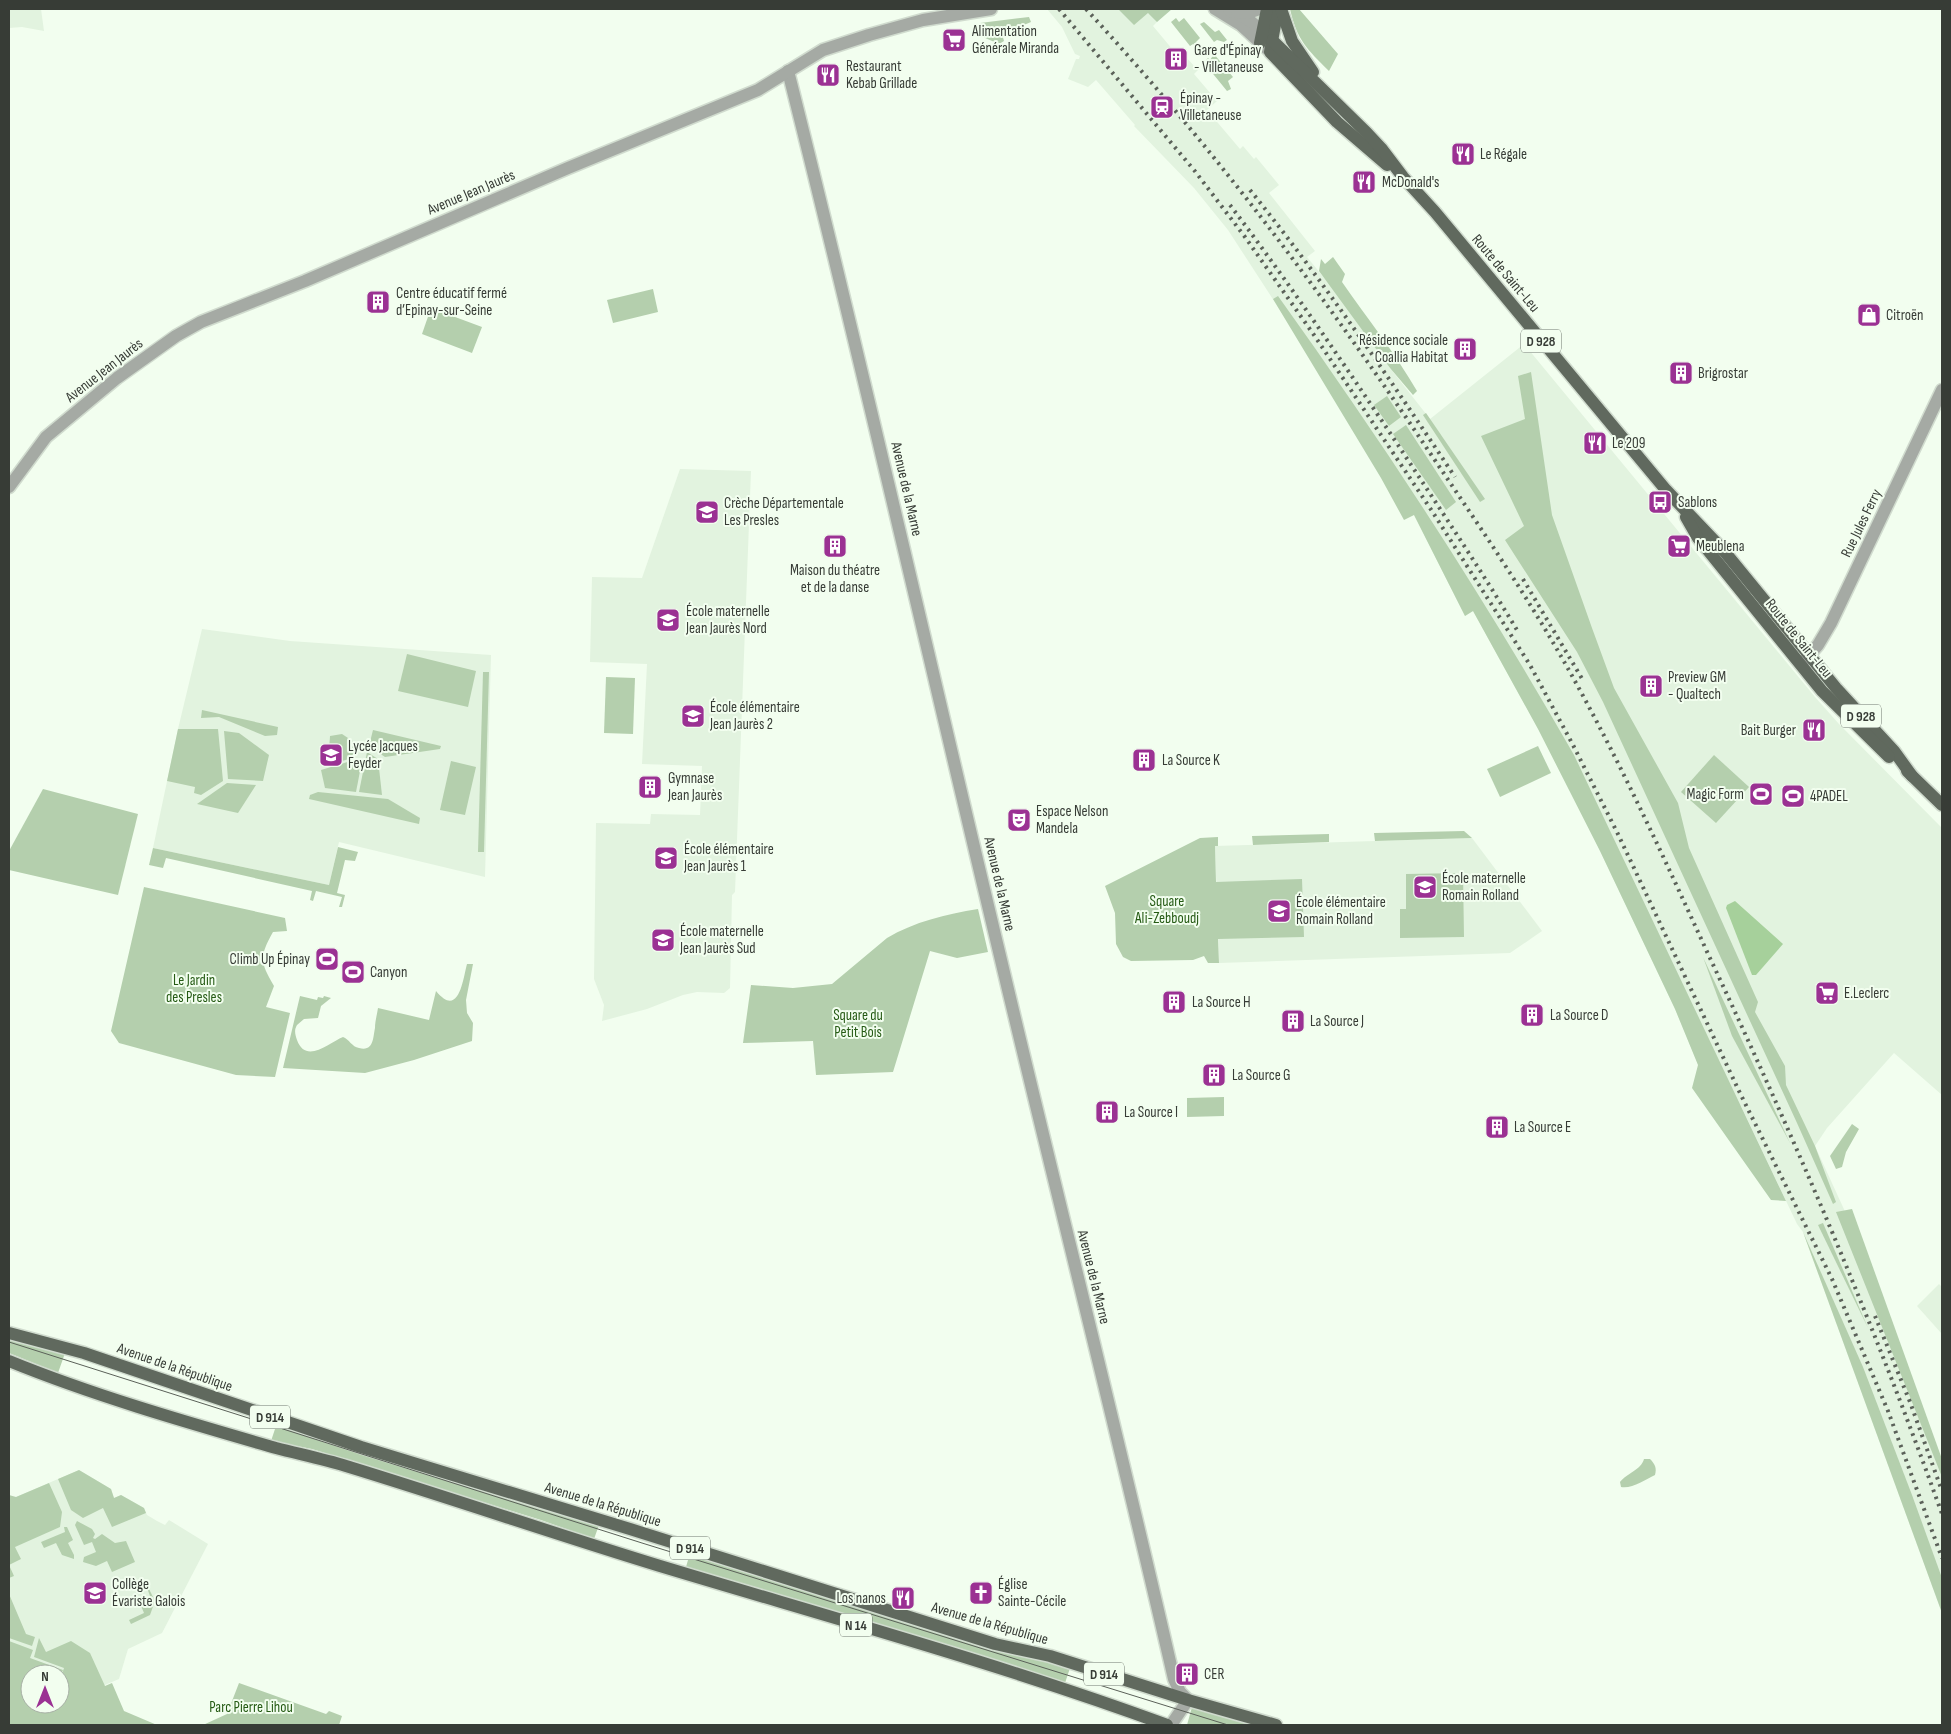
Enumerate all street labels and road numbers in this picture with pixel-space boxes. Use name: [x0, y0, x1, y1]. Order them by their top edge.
street label: Avenue Jean Jaurès: [424, 165, 518, 220]
street label: Route de Saint-Leu: [1467, 230, 1544, 316]
road number: D 928: [1521, 330, 1561, 352]
street label: Avenue Jean Jaurès: [61, 334, 147, 407]
street label: Avenue de la Marne: [886, 439, 927, 538]
street label: Rue Jules Ferry: [1837, 486, 1886, 560]
street label: Route de Saint-Leu: [1761, 595, 1836, 682]
road number: D 928: [1841, 704, 1881, 728]
street label: Avenue de la Marne: [979, 834, 1020, 933]
street label: Avenue de la Marne: [1072, 1227, 1114, 1326]
street label: Avenue de la République: [114, 1339, 235, 1396]
road number: D 914: [250, 1405, 290, 1428]
street label: Avenue de la République: [541, 1477, 663, 1531]
road number: D 914: [670, 1536, 710, 1560]
street label: Avenue de la République: [928, 1597, 1050, 1649]
road number: N 14: [840, 1614, 872, 1636]
road number: D 914: [1084, 1662, 1124, 1686]

